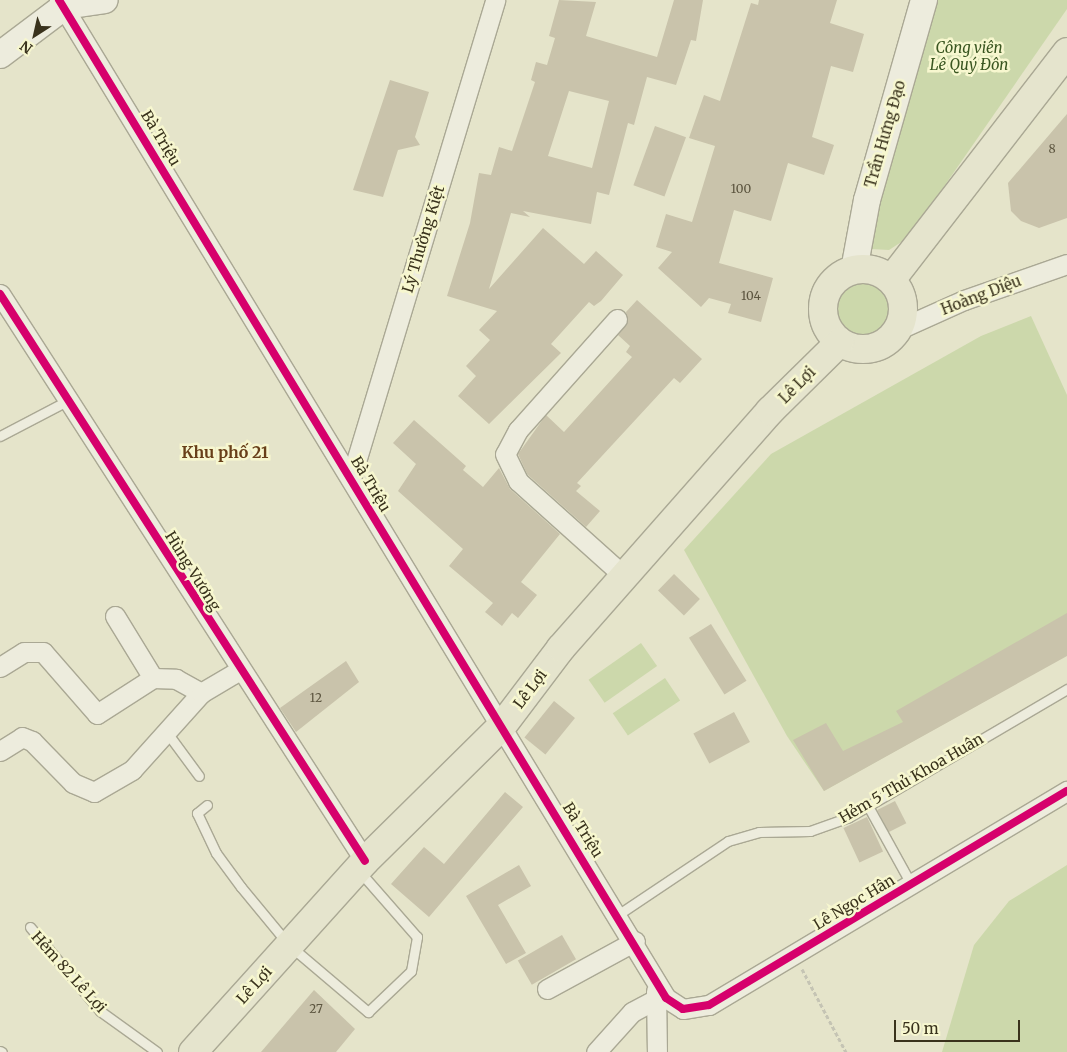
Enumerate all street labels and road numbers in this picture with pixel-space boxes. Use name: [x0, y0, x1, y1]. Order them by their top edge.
street label: Trần Hưng Đạo: [861, 78, 909, 190]
street label: Bà Triệu: [137, 107, 185, 169]
street label: Lý Thường Kiệt: [398, 183, 448, 295]
street label: Hoàng Diệu: [938, 271, 1024, 319]
street label: Lê Lợi: [775, 363, 819, 407]
street label: Bà Triệu: [347, 453, 395, 515]
street label: Hùng Vương: [161, 528, 225, 614]
street label: Lê Lợi: [510, 666, 550, 712]
street label: Hẻm 5 Thủ Khoa Huân: [836, 729, 986, 827]
street label: Bà Triệu: [559, 799, 607, 861]
street label: Lê Ngọc Hân: [810, 871, 898, 933]
street label: Hẻm 82 Lê Lợi: [28, 928, 110, 1016]
street label: Lê Lợi: [233, 963, 275, 1007]

